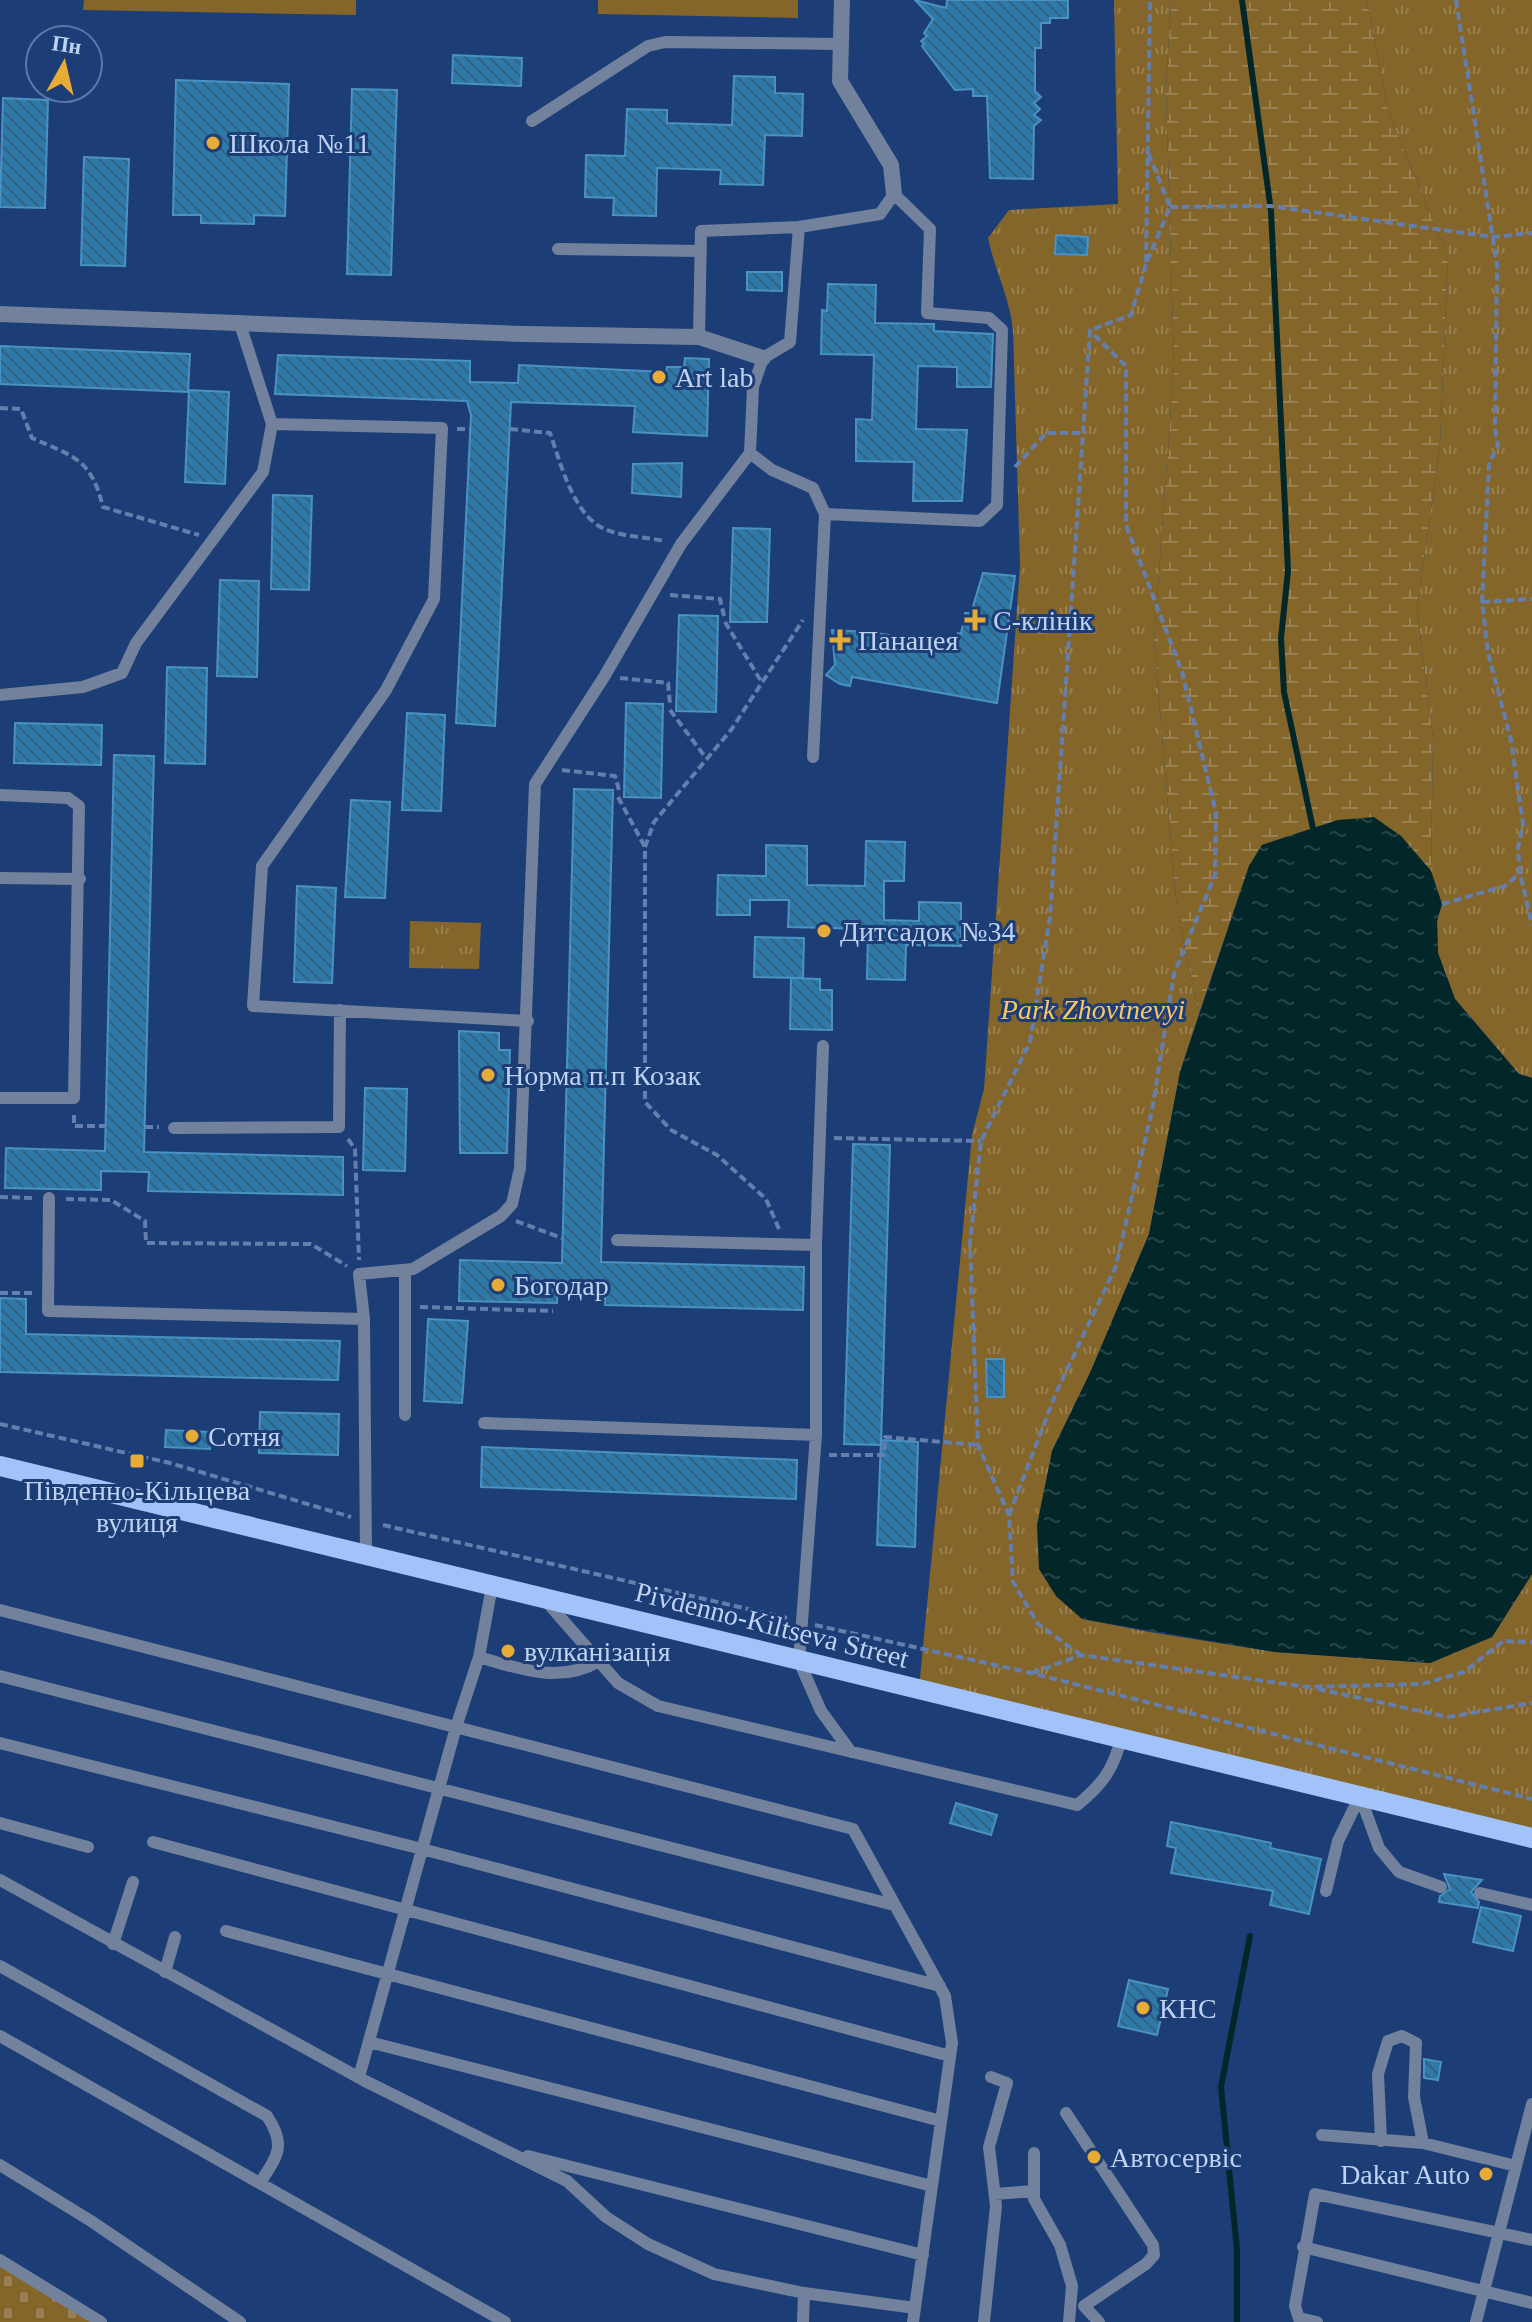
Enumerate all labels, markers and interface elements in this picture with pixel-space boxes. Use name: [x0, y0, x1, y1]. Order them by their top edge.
north arrow: [24, 24, 104, 104]
text: Пн: [50, 30, 84, 59]
place label: Школа №11: [229, 128, 370, 159]
marker: Школа №11: [204, 134, 222, 152]
place label: Art lab: [675, 362, 754, 393]
marker: Art lab: [650, 368, 668, 386]
place label: С-клінік: [993, 605, 1093, 636]
marker: С-клінік: [964, 609, 986, 631]
place label: Панацея: [858, 625, 958, 656]
marker: Панацея: [829, 629, 851, 651]
place label: Дитсадок №34: [840, 916, 1015, 947]
marker: Дитсадок №34: [815, 922, 833, 940]
park label: Park Zhovtnevyi: [1000, 994, 1185, 1025]
place label: Норма п.п Козак: [504, 1060, 701, 1091]
marker: Норма п.п Козак: [479, 1066, 497, 1084]
place label: Богодар: [514, 1270, 609, 1301]
marker: Богодар: [489, 1276, 507, 1294]
place label: Сотня: [208, 1421, 281, 1452]
marker: Сотня: [183, 1427, 201, 1445]
marker: Південно-Кільцева вулиця: [128, 1452, 146, 1470]
place label: Південно-Кільцева вулиця: [24, 1475, 251, 1538]
street label: Pivdenno-Kiltseva Street: [632, 1576, 912, 1674]
place label: вулканізація: [524, 1636, 671, 1667]
marker: вулканізація: [499, 1642, 517, 1660]
place label: КНС: [1159, 1993, 1217, 2024]
marker: КНС: [1134, 1999, 1152, 2017]
place label: Автосервіс: [1110, 2142, 1242, 2173]
marker: Автосервіс: [1085, 2148, 1103, 2166]
place label: Dakar Auto: [1340, 2159, 1470, 2190]
marker: Dakar Auto: [1477, 2165, 1495, 2183]

